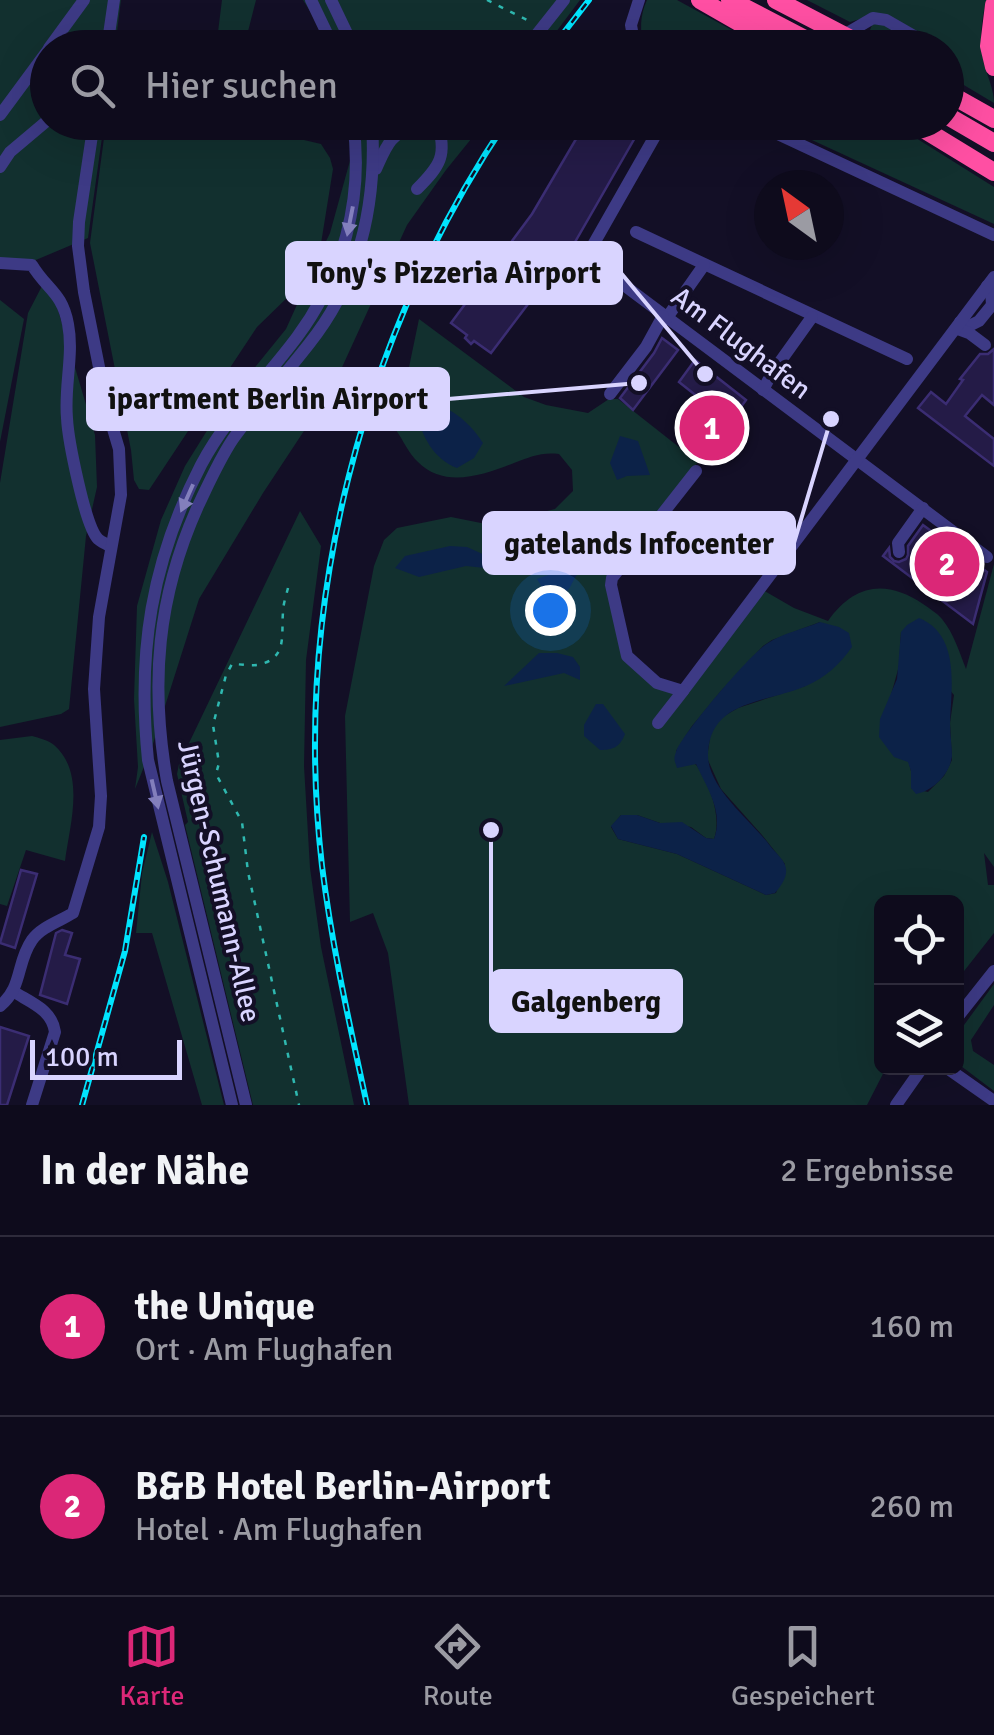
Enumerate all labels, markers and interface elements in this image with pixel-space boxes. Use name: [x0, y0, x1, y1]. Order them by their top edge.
search box: [30, 30, 964, 140]
icon: search: [65, 58, 120, 113]
text: Hier suchen: [145, 62, 338, 109]
north arrow: [754, 170, 844, 260]
one-way arrow: [342, 206, 357, 237]
callout: Tony's Pizzeria Airport: [287, 243, 621, 303]
text: Tony's Pizzeria Airport: [307, 255, 601, 292]
street label: Am Flughafen: [664, 279, 818, 407]
callout: ipartment Berlin Airport: [88, 369, 448, 429]
text: ipartment Berlin Airport: [108, 381, 428, 418]
pin: 1: [680, 390, 744, 466]
one-way arrow: [179, 483, 195, 513]
callout: gatelands Infocenter: [484, 513, 794, 573]
text: gatelands Infocenter: [504, 526, 774, 563]
pin: 2: [914, 526, 980, 602]
your location: [525, 585, 576, 636]
street label: Jürgen-Schumann-Allee: [170, 737, 268, 1025]
one-way arrow: [148, 779, 163, 810]
map controls: [874, 895, 964, 1075]
button: locate: [874, 895, 964, 985]
callout: Galgenberg: [491, 971, 681, 1031]
text: Galgenberg: [511, 984, 661, 1021]
button: layers: [874, 985, 964, 1075]
scale bar: [30, 1035, 182, 1080]
text: 100 m: [45, 1040, 119, 1074]
text: In der Nähe: [40, 1145, 249, 1196]
text: 2 Ergebnisse: [780, 1151, 954, 1190]
text: the Unique: [135, 1283, 315, 1330]
text: 1: [64, 1307, 81, 1346]
text: 160 m: [870, 1307, 954, 1346]
text: Ort · Am Flughafen: [135, 1330, 393, 1369]
text: B&B Hotel Berlin-Airport: [135, 1463, 551, 1510]
text: 2: [64, 1487, 81, 1526]
text: 260 m: [870, 1487, 954, 1526]
text: Hotel · Am Flughafen: [135, 1510, 423, 1549]
tab: Karte: [119, 1619, 184, 1713]
tab: Route: [423, 1619, 493, 1713]
tab: Gespeichert: [731, 1619, 875, 1713]

